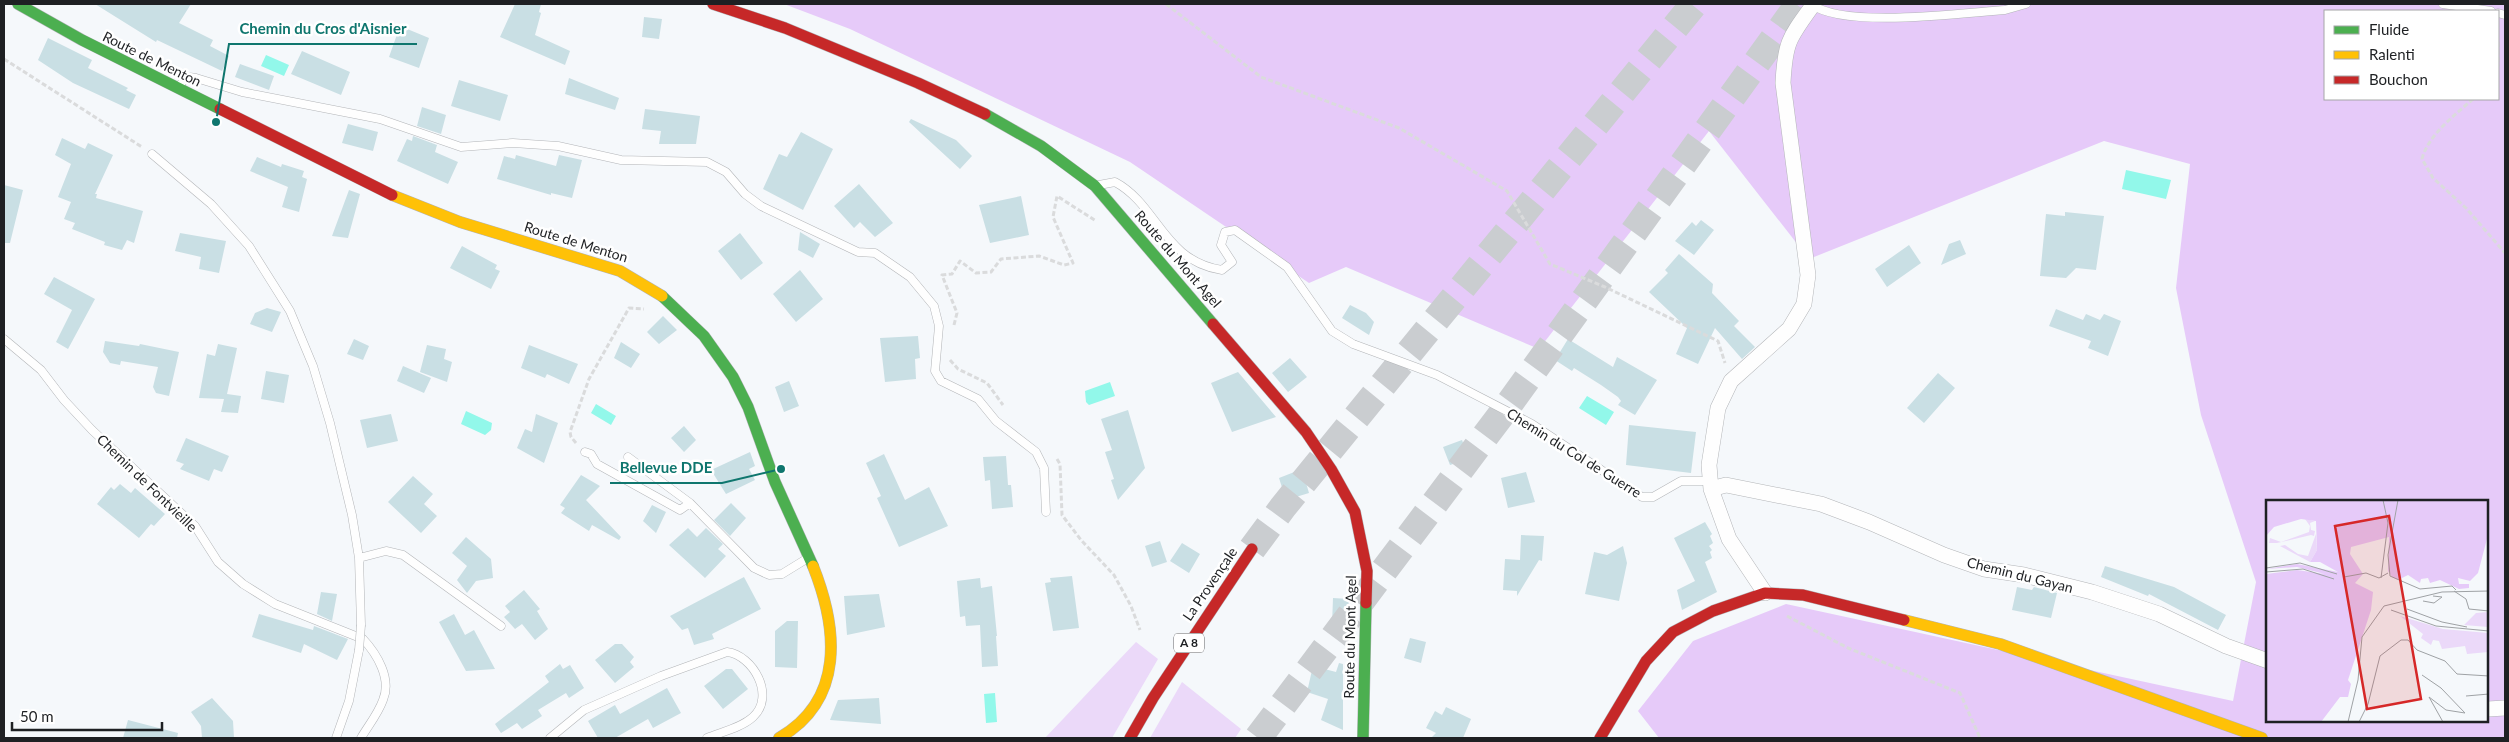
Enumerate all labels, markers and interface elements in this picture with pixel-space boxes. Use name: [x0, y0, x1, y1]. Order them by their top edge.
legend: [2324, 10, 2499, 100]
callout: Chemin du Cros d'Aisnier: [229, 14, 417, 44]
text: Chemin du Cros d'Aisnier: [239, 19, 407, 37]
text: Fluide: [2369, 20, 2409, 38]
street label: Route de Menton: [100, 27, 204, 90]
text: Ralenti: [2369, 45, 2415, 63]
text: Bouchon: [2369, 70, 2428, 88]
street label: Route du Mont Agel: [1132, 207, 1225, 311]
street label: Route de Menton: [522, 218, 630, 265]
street label: Chemin du Col de Guerre: [1504, 404, 1645, 501]
street label: Chemin de Fontvieille: [94, 430, 201, 535]
callout: Bellevue DDE: [610, 453, 722, 483]
text: Bellevue DDE: [620, 458, 713, 476]
inset map: [2266, 500, 2489, 722]
street label: La Provençale: [1179, 544, 1240, 624]
street label: Chemin du Gayan: [1965, 553, 2075, 596]
street label: Route du Mont Agel: [1340, 575, 1359, 699]
road number: A 8: [1174, 634, 1204, 652]
scale bar: [12, 700, 162, 732]
text: 50 m: [20, 707, 54, 725]

